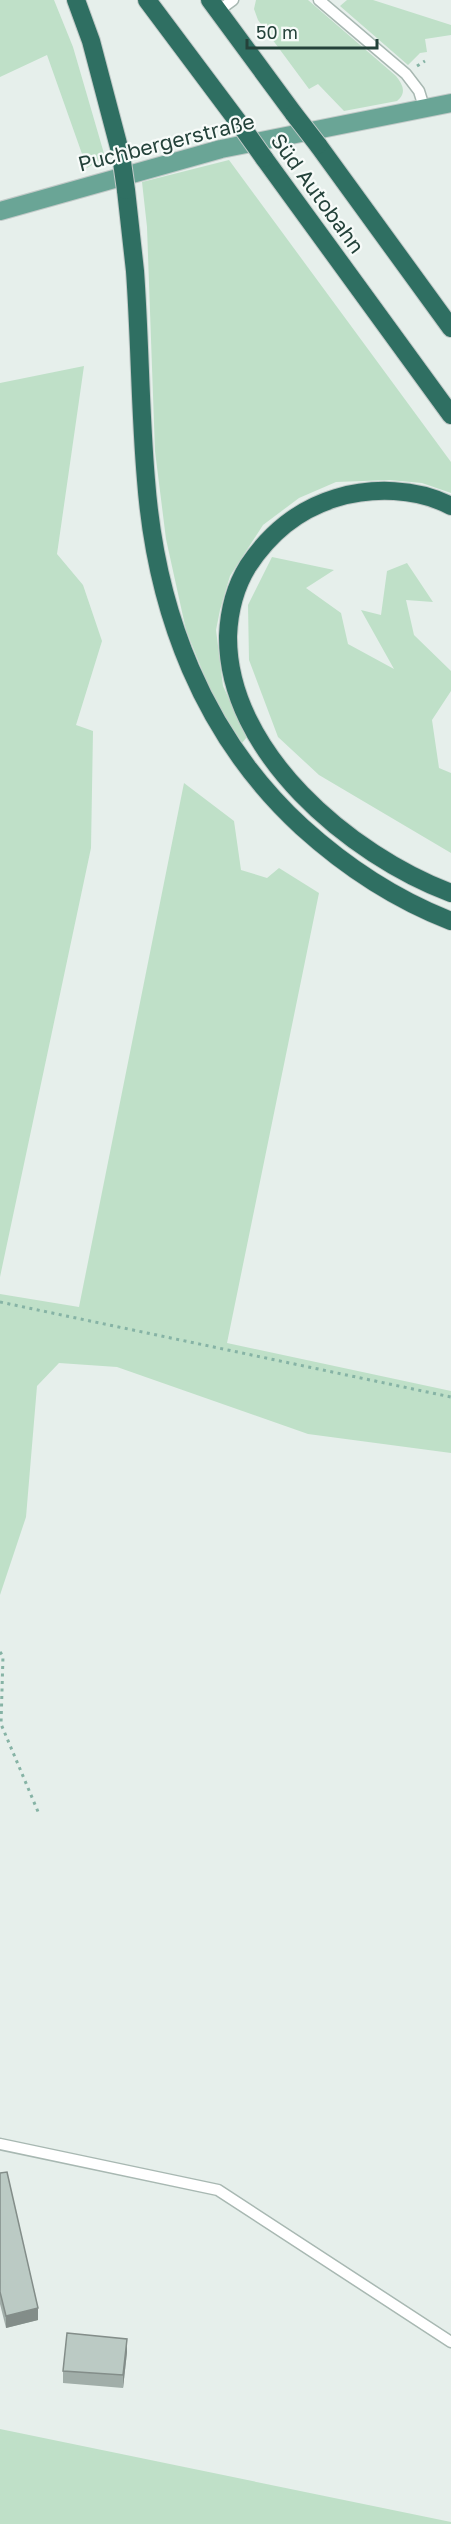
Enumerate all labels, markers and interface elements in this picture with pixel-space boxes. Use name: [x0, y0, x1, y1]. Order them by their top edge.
scale bar: [247, 12, 378, 50]
text: 50 m: [256, 21, 298, 43]
street label: Puchbergerstraße: [75, 108, 257, 176]
street label: Süd Autobahn: [266, 128, 370, 258]

